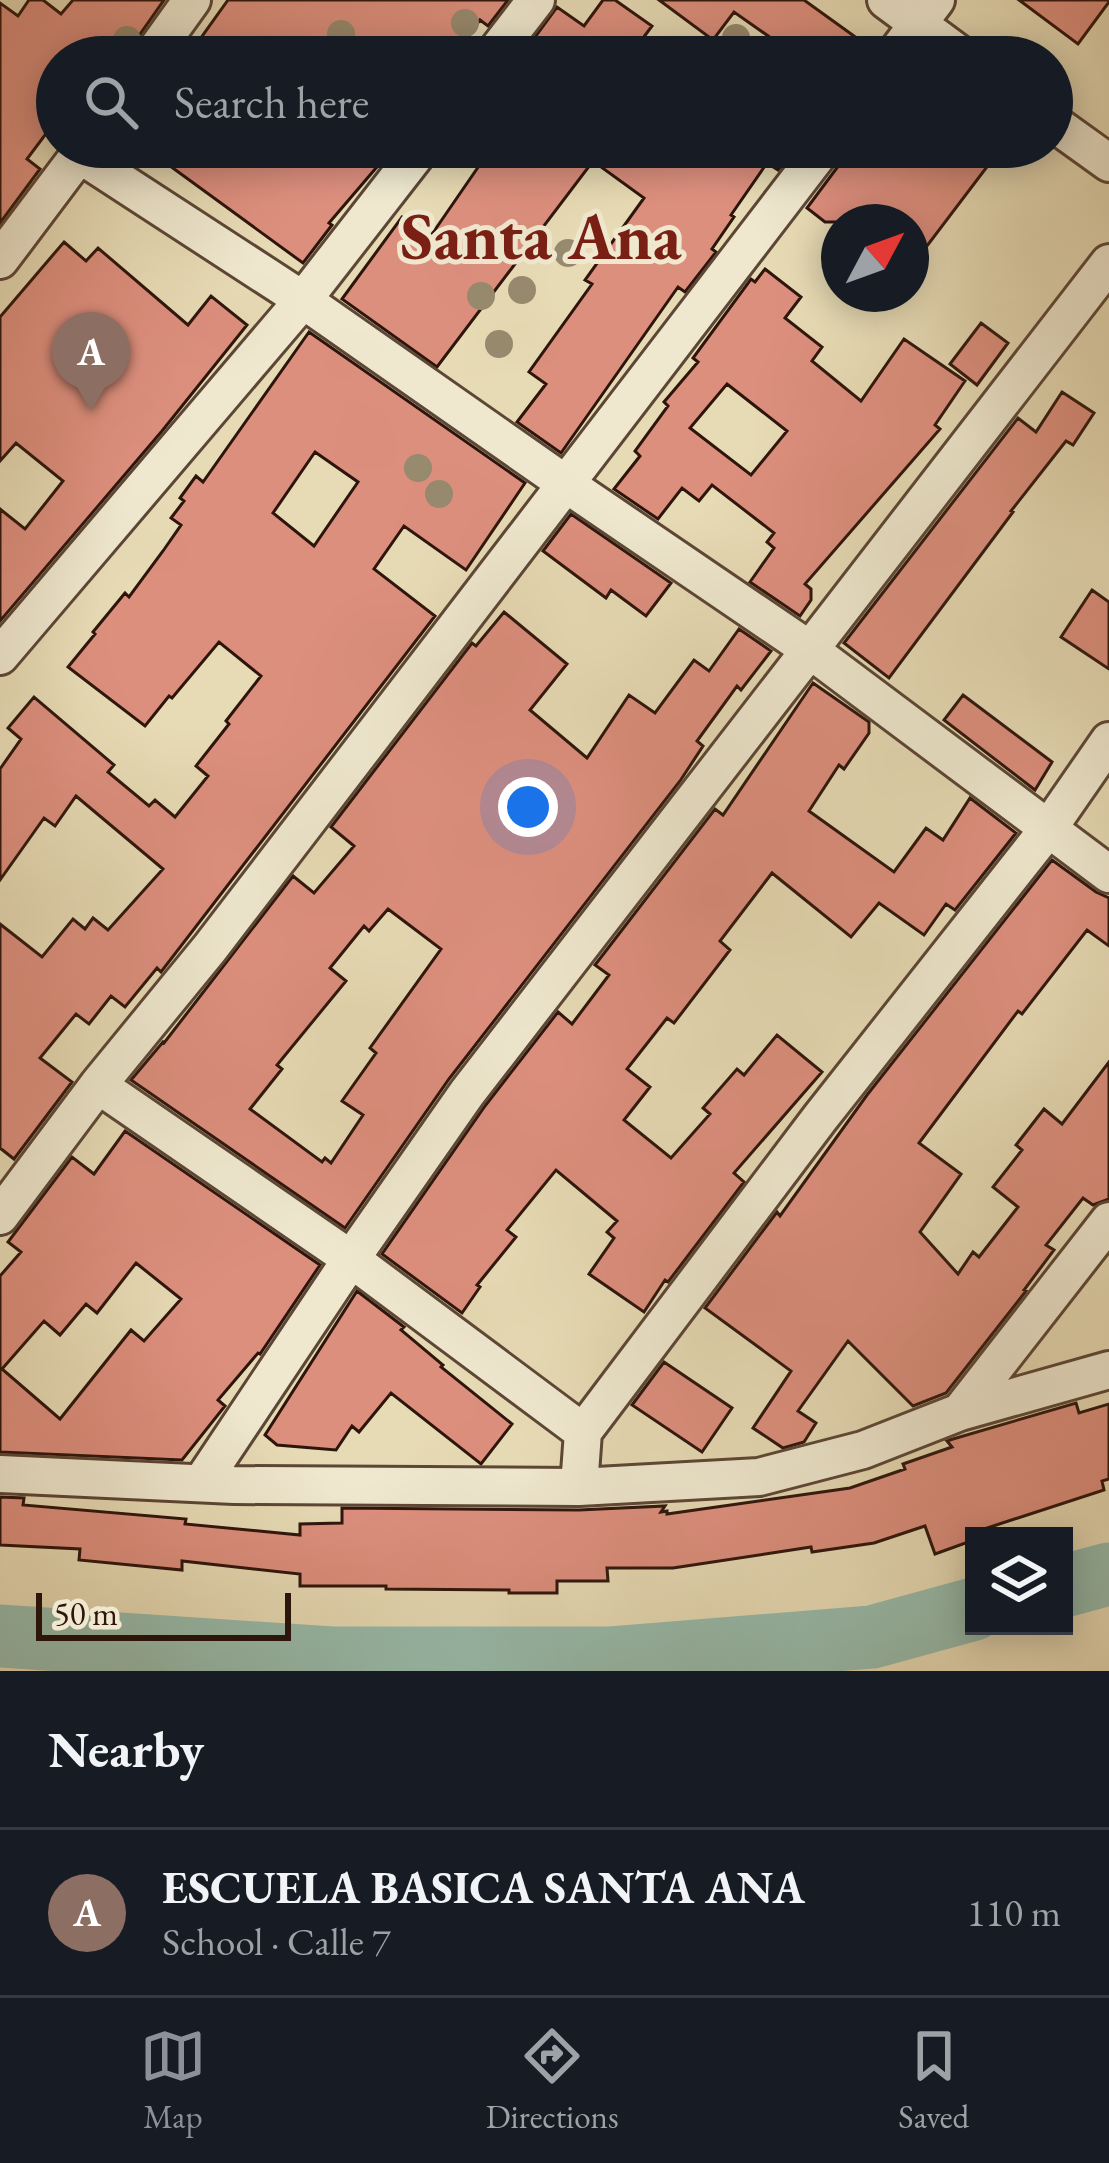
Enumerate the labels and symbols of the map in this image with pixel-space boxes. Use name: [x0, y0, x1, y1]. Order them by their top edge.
district label: Santa Ana: [401, 193, 683, 279]
north arrow: [821, 204, 929, 312]
pin: A: [52, 312, 130, 411]
your location: [498, 777, 558, 837]
scale bar: [36, 1587, 291, 1640]

